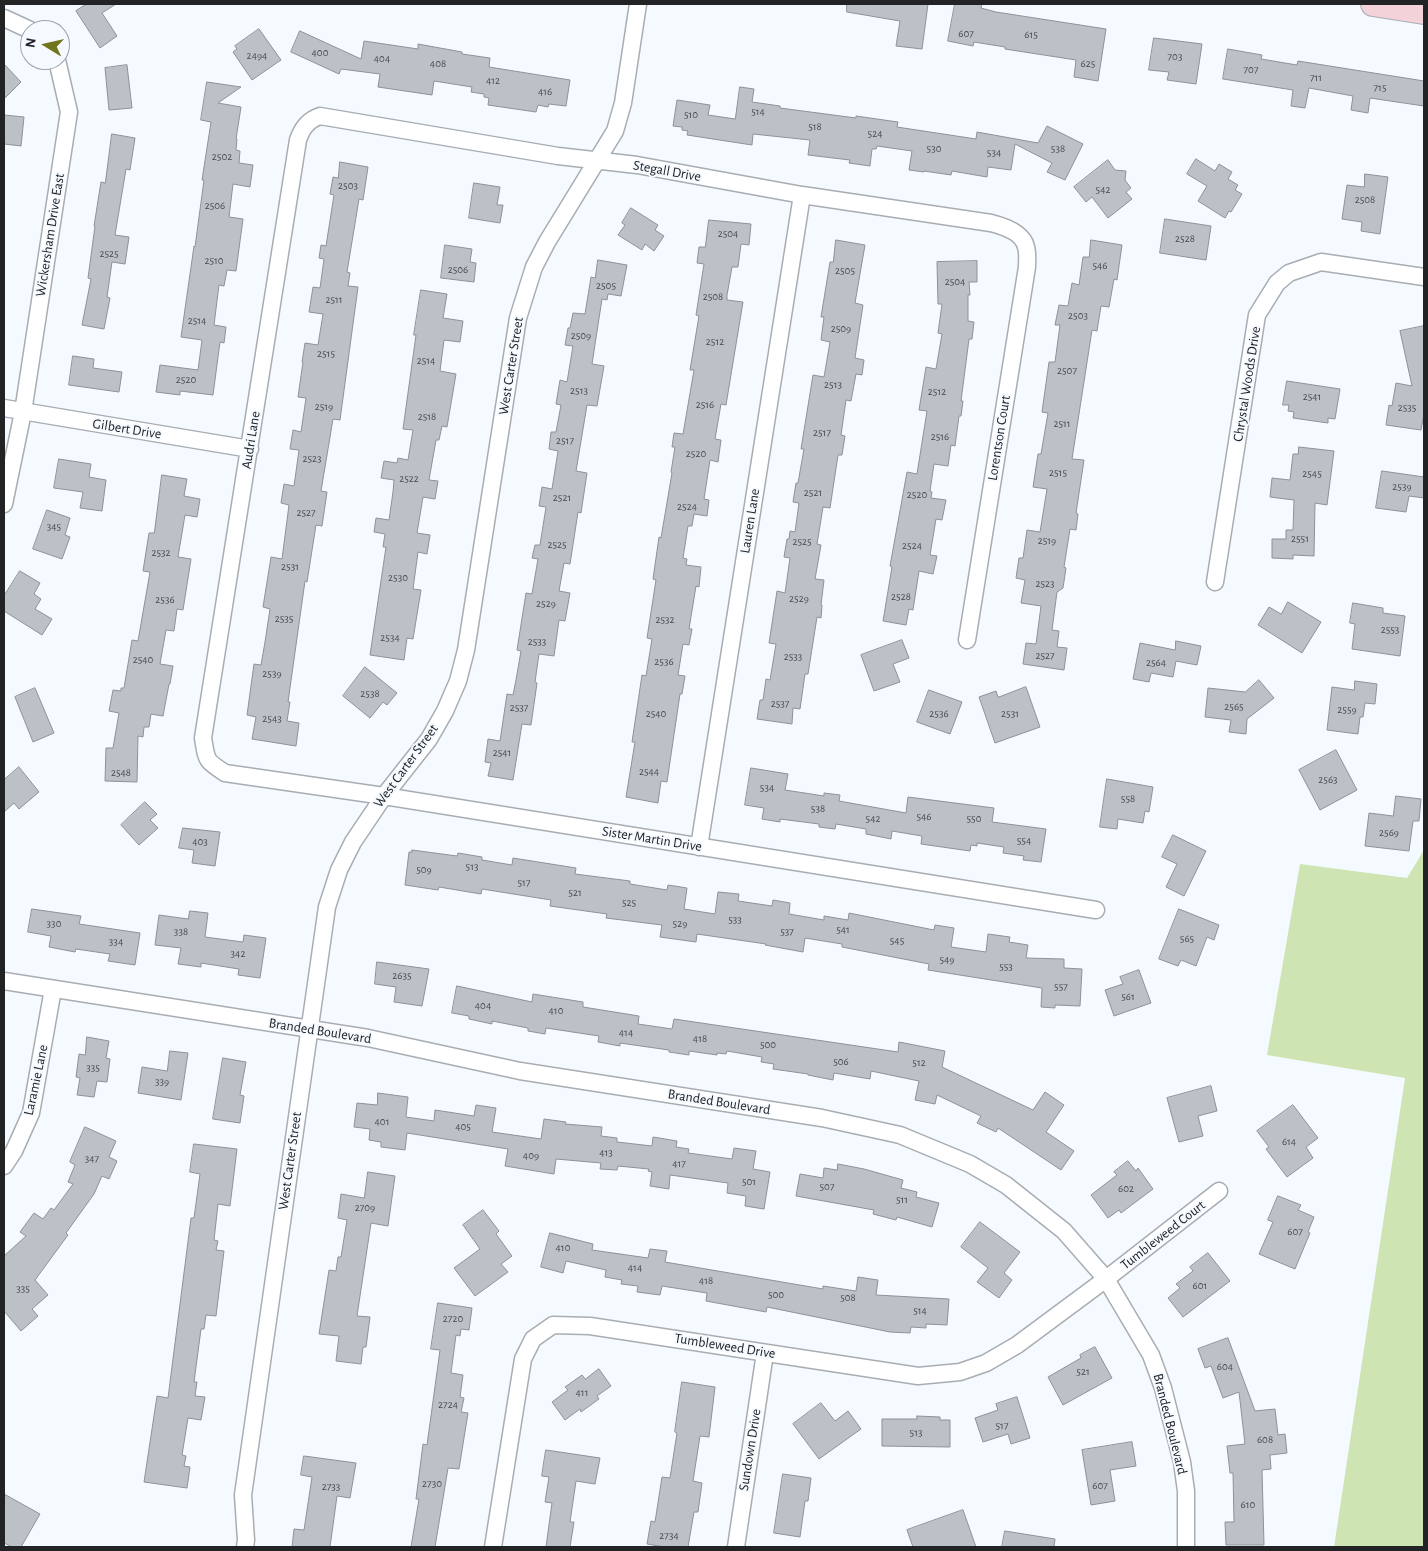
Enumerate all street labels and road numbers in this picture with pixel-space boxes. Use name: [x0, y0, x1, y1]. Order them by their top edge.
street label: Stegall Drive: [632, 157, 702, 185]
street label: Wickersham Drive East: [32, 172, 68, 298]
street label: West Carter Street: [495, 316, 527, 416]
street label: Chrystal Woods Drive: [1230, 325, 1264, 443]
street label: Lorentson Court: [984, 394, 1014, 482]
street label: Audri Lane: [238, 410, 264, 470]
street label: Gilbert Drive: [91, 415, 163, 443]
street label: Lauren Lane: [737, 487, 763, 555]
street label: West Carter Street: [370, 721, 442, 811]
street label: Sister Martin Drive: [601, 823, 703, 855]
street label: Branded Boulevard: [267, 1015, 373, 1047]
street label: Laramie Lane: [20, 1043, 52, 1117]
street label: Branded Boulevard: [666, 1086, 772, 1118]
street label: West Carter Street: [275, 1111, 305, 1211]
street label: Tumbleweed Court: [1117, 1197, 1209, 1273]
street label: Tumbleweed Drive: [673, 1330, 777, 1362]
street label: Branded Boulevard: [1149, 1372, 1191, 1476]
street label: Sundown Drive: [735, 1408, 765, 1492]

